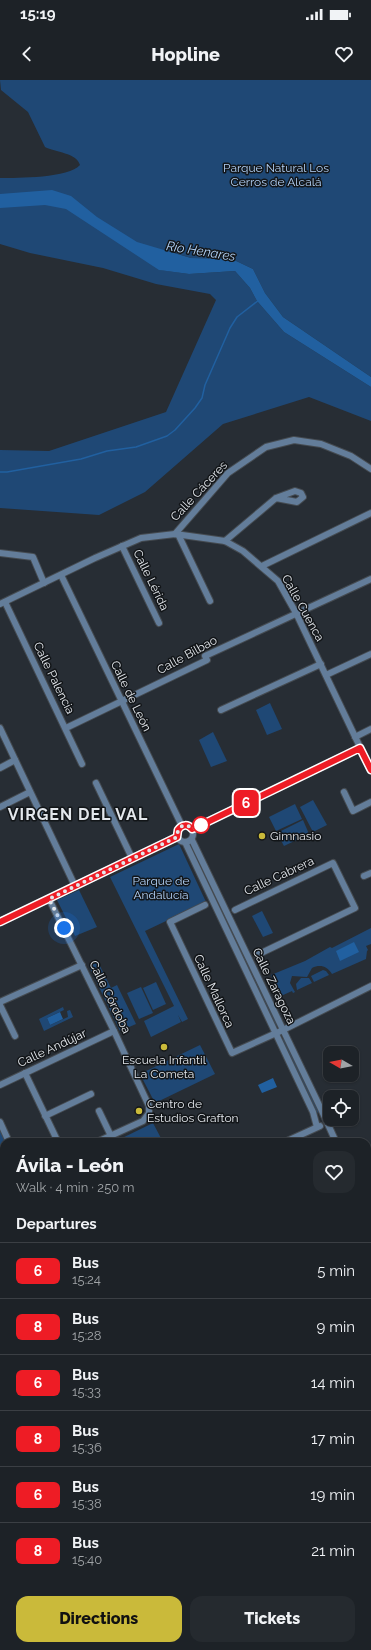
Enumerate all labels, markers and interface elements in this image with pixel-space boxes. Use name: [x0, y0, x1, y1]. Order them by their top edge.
text: 15:19: [20, 5, 56, 23]
icon: back: [16, 43, 38, 65]
icon: heart: [333, 43, 355, 65]
text: Hopline: [151, 44, 220, 65]
park label: Parque Natural Los Cerros de Alcalá: [223, 161, 329, 189]
water label: Río Henares: [165, 238, 237, 264]
street label: Calle Cáceres: [168, 458, 230, 524]
street label: Calle Lérida: [130, 547, 172, 613]
street label: Calle Cuenca: [279, 572, 327, 644]
street label: Calle Bilbao: [155, 633, 219, 677]
street label: Calle Palencia: [31, 640, 77, 716]
street label: Calle de León: [108, 658, 154, 734]
line badge: 6: [233, 790, 259, 816]
text: 6: [242, 795, 250, 811]
district label: VIRGEN DEL VAL: [8, 805, 148, 824]
unlabelled marker: [192, 816, 210, 834]
place label: Gimnasio: [270, 829, 321, 843]
marker: Gimnasio: [257, 831, 267, 841]
street label: Calle Cabrera: [242, 854, 316, 898]
park label: Parque de Andalucía: [132, 874, 190, 902]
your location: [54, 918, 74, 938]
street label: Calle Zaragoza: [249, 946, 299, 1026]
street label: Calle Mallorca: [191, 952, 237, 1030]
street label: Calle Córdoba: [86, 958, 134, 1036]
street label: Calle Andújar: [15, 1026, 89, 1070]
marker: Escuela Infantil La Cometa: [159, 1042, 169, 1052]
north arrow: [323, 1046, 359, 1082]
map controls: [323, 1046, 359, 1126]
place label: Escuela Infantil La Cometa: [122, 1053, 207, 1081]
button: locate: [323, 1090, 359, 1126]
place label: Centro de Estudios Grafton: [147, 1097, 239, 1125]
marker: Centro de Estudios Grafton: [134, 1106, 144, 1116]
button: heart: [313, 1151, 355, 1193]
text: Ávila - León: [16, 1154, 124, 1176]
text: Walk · 4 min · 250 m: [16, 1180, 134, 1195]
text: Departures: [16, 1215, 97, 1233]
text: Bus: [72, 1254, 99, 1272]
text: 5 min: [317, 1262, 355, 1280]
text: 6: [34, 1263, 42, 1279]
text: 15:24: [72, 1272, 101, 1287]
text: Bus: [72, 1310, 99, 1328]
text: 9 min: [317, 1318, 355, 1336]
text: 8: [34, 1319, 42, 1335]
text: 15:28: [72, 1328, 102, 1343]
text: Bus: [72, 1366, 99, 1384]
text: 14 min: [311, 1374, 355, 1392]
text: 6: [34, 1375, 42, 1391]
text: 15:33: [72, 1384, 101, 1399]
text: Bus: [72, 1422, 99, 1440]
text: 17 min: [311, 1430, 355, 1448]
text: 8: [34, 1431, 42, 1447]
text: 15:36: [72, 1440, 102, 1455]
text: Bus: [72, 1478, 99, 1496]
text: 19 min: [310, 1486, 355, 1504]
text: 6: [34, 1487, 42, 1503]
text: 15:38: [72, 1496, 102, 1511]
text: Bus: [72, 1534, 99, 1552]
text: 21 min: [311, 1542, 355, 1560]
text: 8: [34, 1543, 42, 1559]
text: 15:40: [72, 1552, 102, 1567]
button: Directions: [16, 1596, 182, 1642]
button: Tickets: [190, 1596, 355, 1642]

